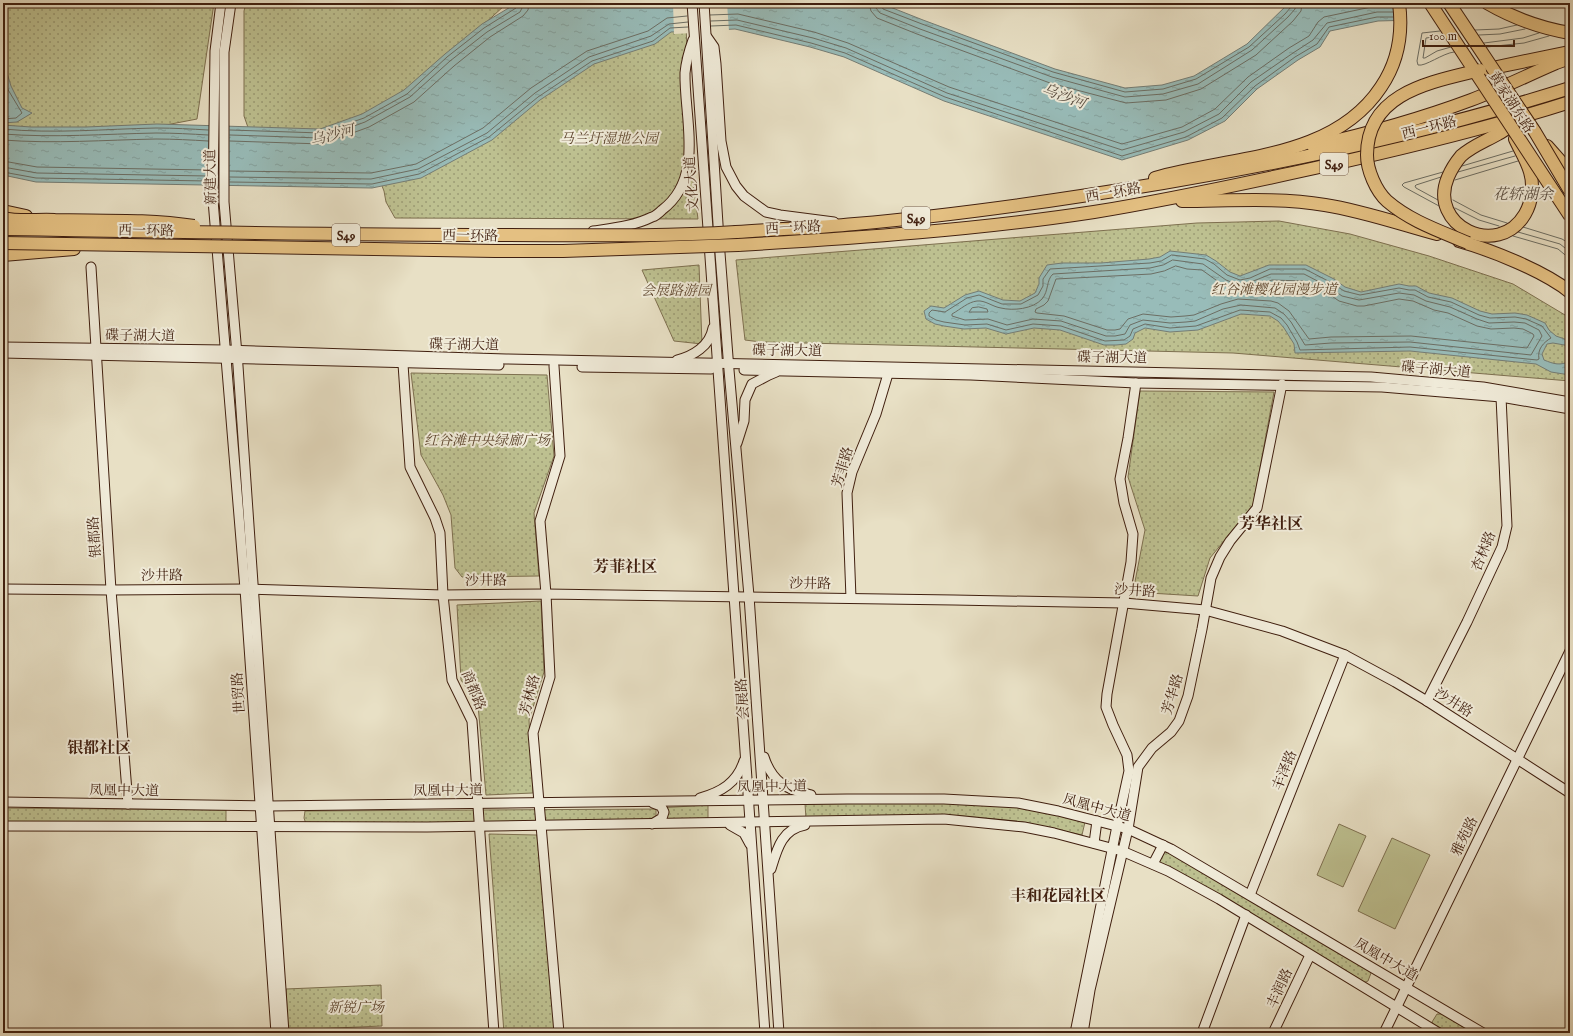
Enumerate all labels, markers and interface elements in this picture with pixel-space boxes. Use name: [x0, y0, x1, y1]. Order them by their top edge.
scale bar: [1423, 22, 1514, 48]
text: 100 m: [1429, 29, 1457, 44]
street label: 黄家湖东路: [1485, 68, 1538, 137]
water label: 乌沙河: [1039, 80, 1091, 114]
street label: 西一环路: [1400, 112, 1459, 143]
water label: 乌沙河: [308, 120, 359, 150]
park label: 马兰圩湿地公园: [560, 130, 660, 148]
street label: 新建大道: [202, 149, 220, 205]
road number: S49: [1320, 153, 1348, 175]
street label: 文化大道: [681, 155, 703, 212]
street label: 西一环路: [1084, 179, 1142, 207]
water label: 花轿湖余: [1493, 185, 1555, 204]
road number: S49: [902, 207, 930, 229]
street label: 西一环路: [765, 218, 821, 238]
street label: 西一环路: [118, 222, 174, 240]
road number: S49: [332, 224, 360, 246]
street label: 西一环路: [442, 227, 498, 245]
park label: 红谷滩樱花园漫步道: [1211, 281, 1339, 299]
park label: 会展路游园: [641, 282, 713, 300]
street label: 碟子湖大道: [105, 326, 175, 346]
street label: 碟子湖大道: [429, 335, 499, 355]
street label: 碟子湖大道: [752, 341, 822, 361]
street label: 碟子湖大道: [1077, 348, 1147, 368]
street label: 碟子湖大道: [1400, 358, 1472, 382]
park label: 红谷滩中央绿廊广场: [424, 432, 551, 450]
street label: 芳菲路: [828, 445, 858, 490]
street label: 银都路: [85, 515, 105, 559]
district label: 芳华社区: [1239, 515, 1303, 535]
street label: 杏林路: [1468, 529, 1500, 574]
district label: 芳菲社区: [593, 558, 657, 578]
street label: 沙井路: [141, 567, 183, 585]
street label: 沙井路: [465, 572, 507, 590]
street label: 沙井路: [789, 575, 831, 593]
street label: 沙井路: [1113, 581, 1157, 601]
street label: 商都路: [457, 668, 489, 713]
street label: 世贸路: [229, 671, 249, 715]
street label: 芳华路: [1158, 672, 1188, 717]
street label: 芳林路: [516, 673, 544, 718]
street label: 会展路: [733, 677, 753, 721]
street label: 沙井路: [1431, 684, 1476, 722]
district label: 银都社区: [67, 739, 131, 759]
street label: 丰泽路: [1269, 748, 1301, 793]
street label: 凤凰中大道: [737, 777, 807, 797]
street label: 凤凰中大道: [89, 781, 159, 801]
street label: 凤凰中大道: [413, 781, 483, 801]
street label: 凤凰中大道: [1061, 790, 1133, 826]
street label: 雅苑路: [1448, 814, 1482, 859]
district label: 丰和花园社区: [1010, 887, 1106, 907]
street label: 凤凰中大道: [1351, 935, 1420, 985]
street label: 丰润路: [1263, 966, 1297, 1011]
park label: 新锐广场: [328, 999, 385, 1017]

